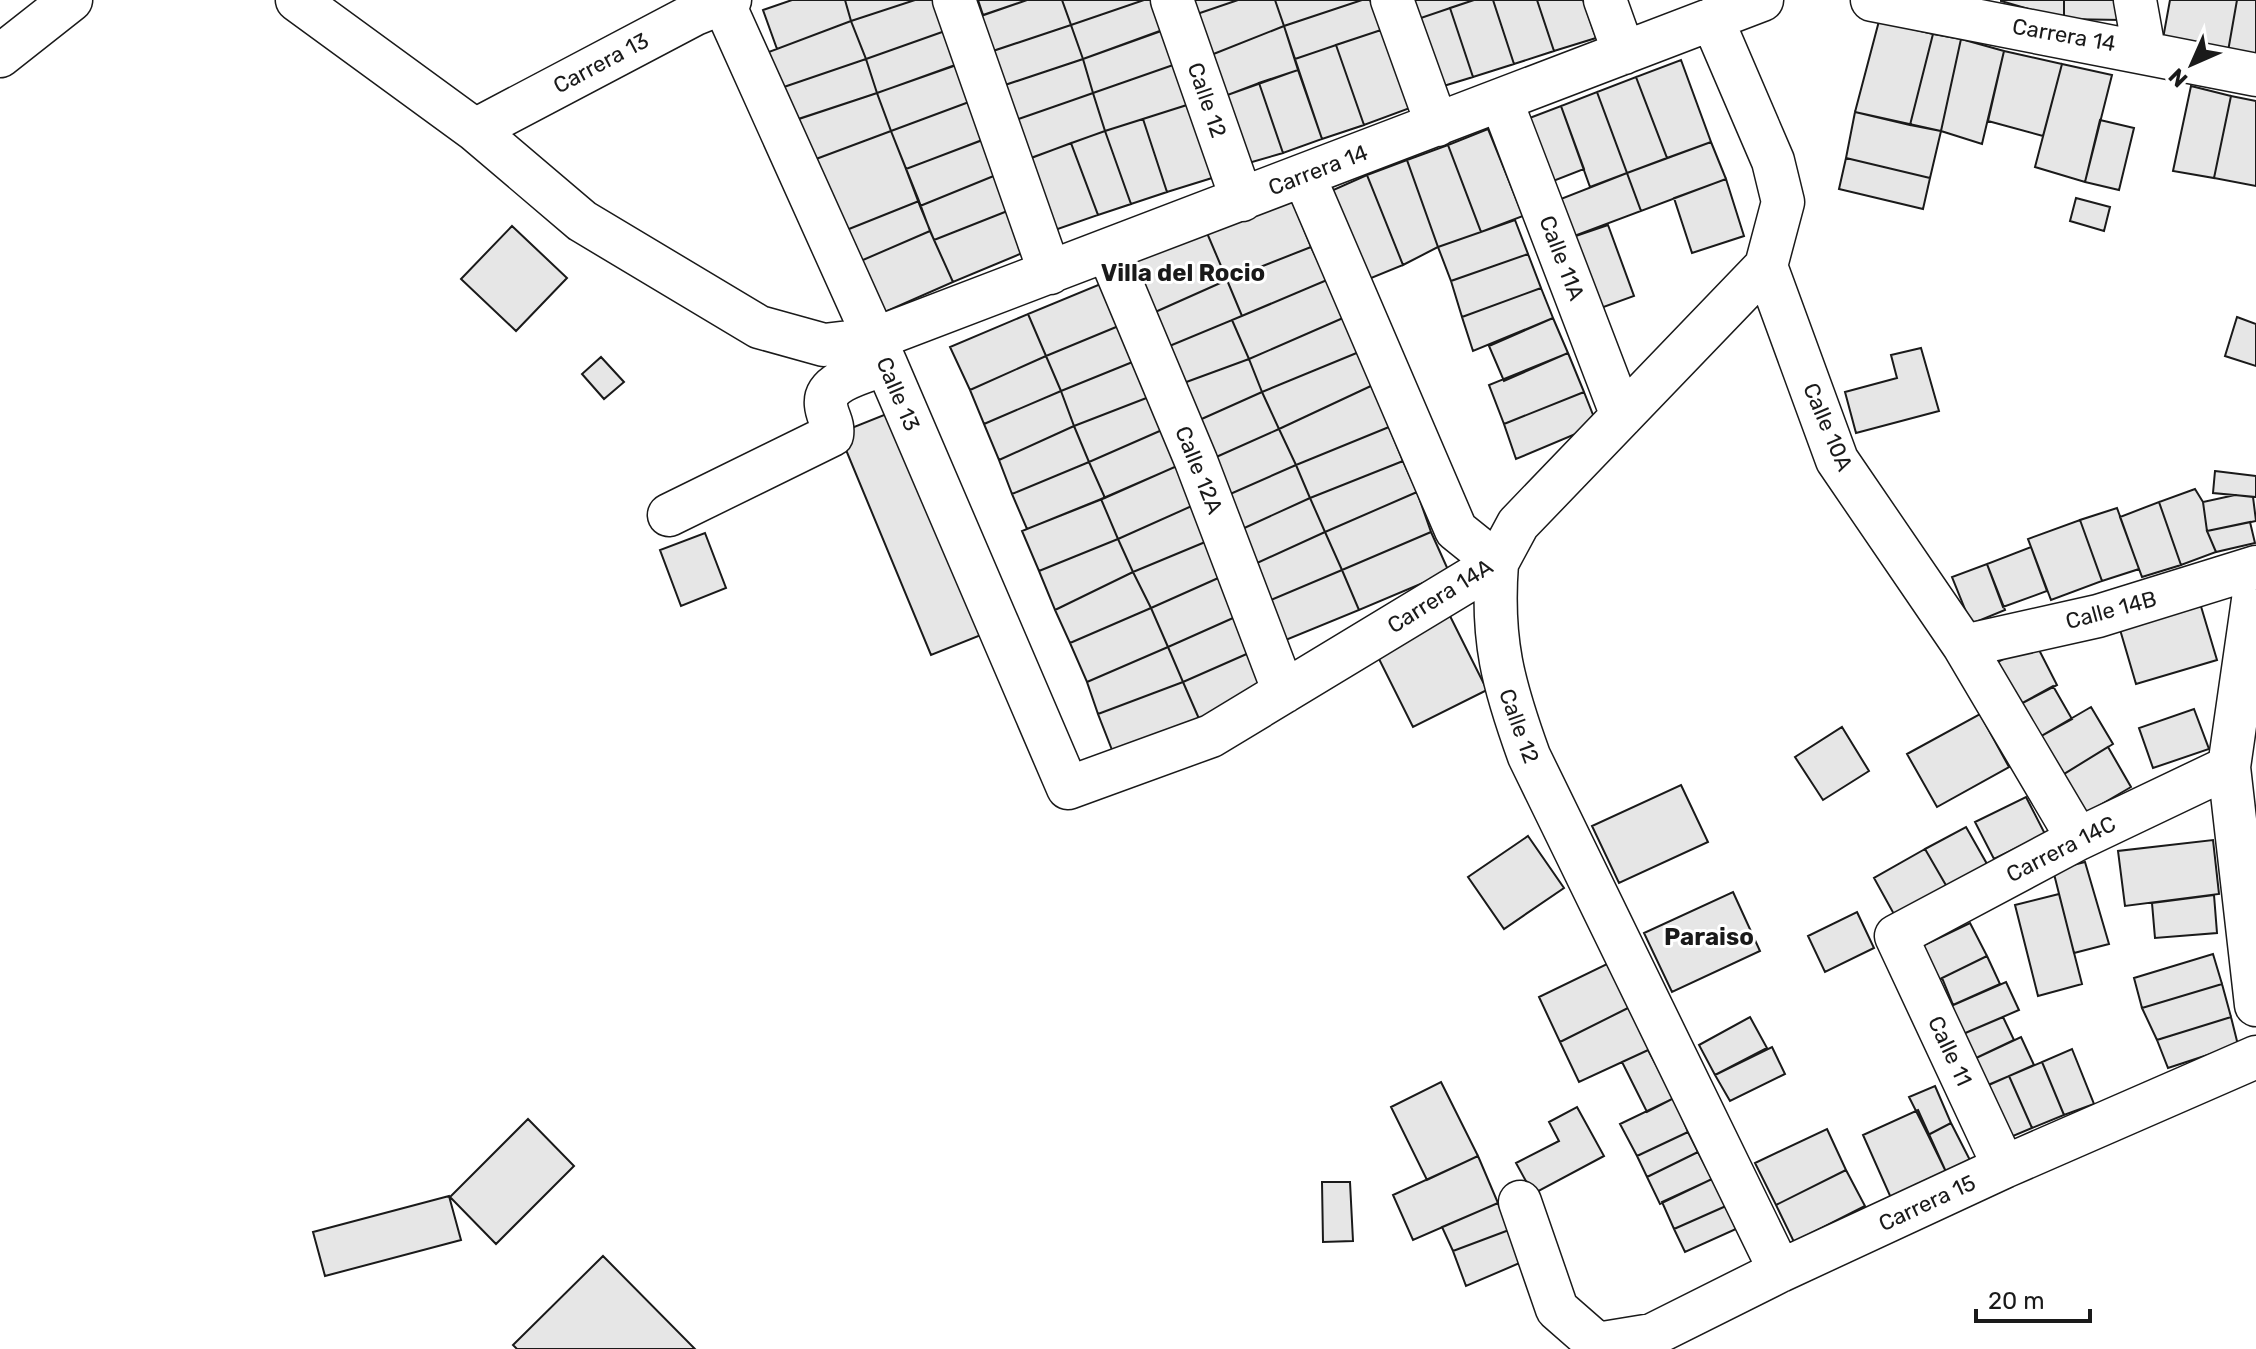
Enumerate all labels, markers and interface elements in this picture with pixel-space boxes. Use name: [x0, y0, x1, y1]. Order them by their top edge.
street label: Carrera 14: [2010, 13, 2118, 57]
north arrow: [2152, 24, 2232, 104]
street label: Carrera 13: [549, 27, 653, 99]
street label: Calle 12: [1182, 59, 1232, 141]
text: N: [2163, 63, 2193, 93]
street label: Carrera 14: [1264, 139, 1372, 201]
street label: Calle 11A: [1533, 212, 1591, 305]
district label: Villa del Rocio: [1101, 259, 1265, 287]
street label: Calle 13: [870, 353, 926, 435]
street label: Calle 10A: [1797, 379, 1859, 475]
street label: Calle 12A: [1169, 422, 1229, 518]
street label: Carrera 14A: [1382, 553, 1498, 639]
street label: Calle 14B: [2063, 585, 2159, 635]
street label: Calle 12: [1493, 685, 1545, 767]
street label: Carrera 14C: [2002, 810, 2120, 888]
district label: Paraiso: [1664, 923, 1754, 951]
street label: Calle 11: [1922, 1012, 1978, 1090]
street label: Carrera 15: [1874, 1169, 1980, 1237]
scale bar: [1976, 1273, 2090, 1323]
text: 20 m: [1988, 1287, 2045, 1315]

